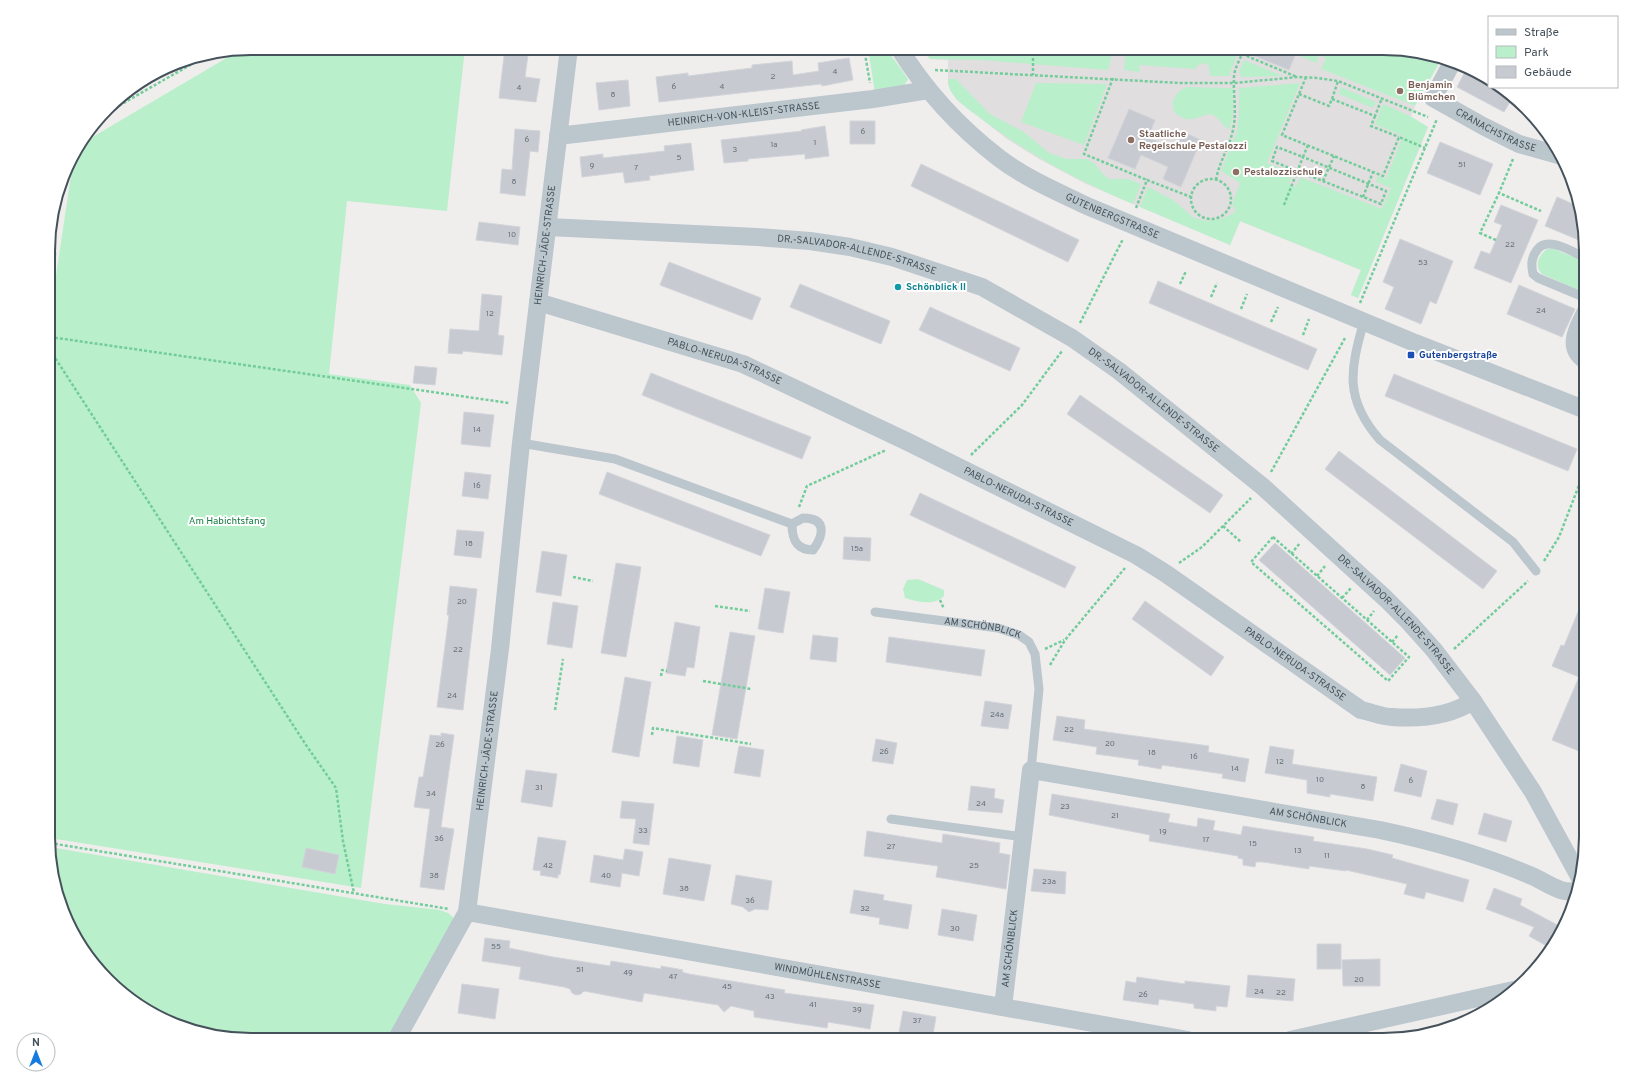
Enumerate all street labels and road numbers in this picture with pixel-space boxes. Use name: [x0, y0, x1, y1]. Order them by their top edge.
street label: HEINRICH-VON-KLEIST-STRASSE: [667, 99, 821, 130]
street label: CRANACHSTRASSE: [1453, 105, 1538, 155]
street label: HEINRICH-JÄDE-STRASSE: [531, 184, 559, 306]
street label: GUTENBERGSTRASSE: [1063, 190, 1161, 242]
street label: DR.-SALVADOR-ALLENDE-STRASSE: [777, 232, 938, 278]
street label: PABLO-NERUDA-STRASSE: [666, 335, 784, 388]
street label: DR.-SALVADOR-ALLENDE-STRASSE: [1086, 345, 1222, 455]
street label: PABLO-NERUDA-STRASSE: [961, 464, 1076, 529]
street label: DR.-SALVADOR-ALLENDE-STRASSE: [1335, 551, 1457, 677]
street label: AM SCHÖNBLICK: [943, 615, 1023, 642]
street label: PABLO-NERUDA-STRASSE: [1242, 624, 1348, 704]
street label: HEINRICH-JÄDE-STRASSE: [473, 690, 501, 811]
street label: AM SCHÖNBLICK: [1268, 805, 1349, 831]
street label: AM SCHÖNBLICK: [999, 908, 1021, 988]
street label: WINDMÜHLENSTRASSE: [773, 960, 882, 992]

